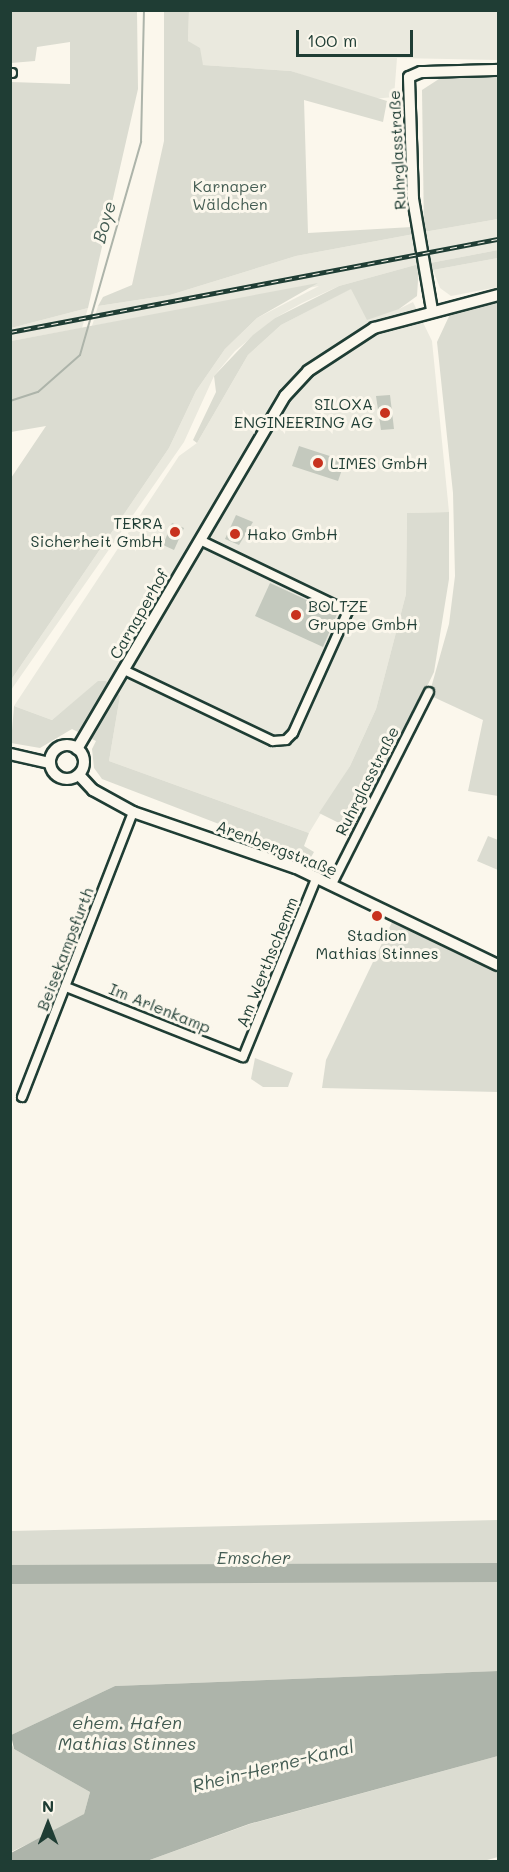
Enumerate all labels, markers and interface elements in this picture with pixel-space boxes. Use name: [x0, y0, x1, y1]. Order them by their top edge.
scale bar: [299, 18, 416, 56]
text: 100 m: [307, 28, 357, 52]
street label: Ruhrglasstraße: [384, 90, 410, 210]
park label: Karnaper Wäldchen: [192, 176, 268, 214]
water label: Boye: [88, 199, 120, 245]
place label: SILOXA ENGINEERING AG: [234, 394, 373, 432]
marker: SILOXA ENGINEERING AG: [378, 406, 392, 420]
place label: LIMES GmbH: [330, 453, 428, 473]
marker: LIMES GmbH: [311, 456, 325, 470]
place label: TERRA Sicherheit GmbH: [31, 513, 163, 551]
place label: Hako GmbH: [247, 524, 338, 544]
marker: TERRA Sicherheit GmbH: [168, 525, 182, 539]
marker: Hako GmbH: [228, 527, 242, 541]
street label: Carnaperhof: [105, 566, 173, 662]
place label: BOLTZE Gruppe GmbH: [308, 596, 418, 634]
marker: BOLTZE Gruppe GmbH: [289, 608, 303, 622]
street label: Ruhrglasstraße: [331, 723, 403, 839]
street label: Arenbergstraße: [214, 816, 340, 880]
street label: Beisekampsfurth: [33, 885, 97, 1013]
street label: Am Werthschemm: [232, 894, 302, 1030]
marker: Stadion Mathias Stinnes: [370, 909, 384, 923]
place label: Stadion Mathias Stinnes: [316, 925, 438, 963]
street label: Im Arlenkamp: [106, 979, 214, 1037]
water label: Emscher: [217, 1546, 291, 1568]
water label: ehem. Hafen Mathias Stinnes: [58, 1712, 196, 1754]
water label: Rhein-Herne-Kanal: [190, 1736, 356, 1796]
north arrow: [18, 1794, 78, 1854]
text: N: [42, 1795, 54, 1816]

